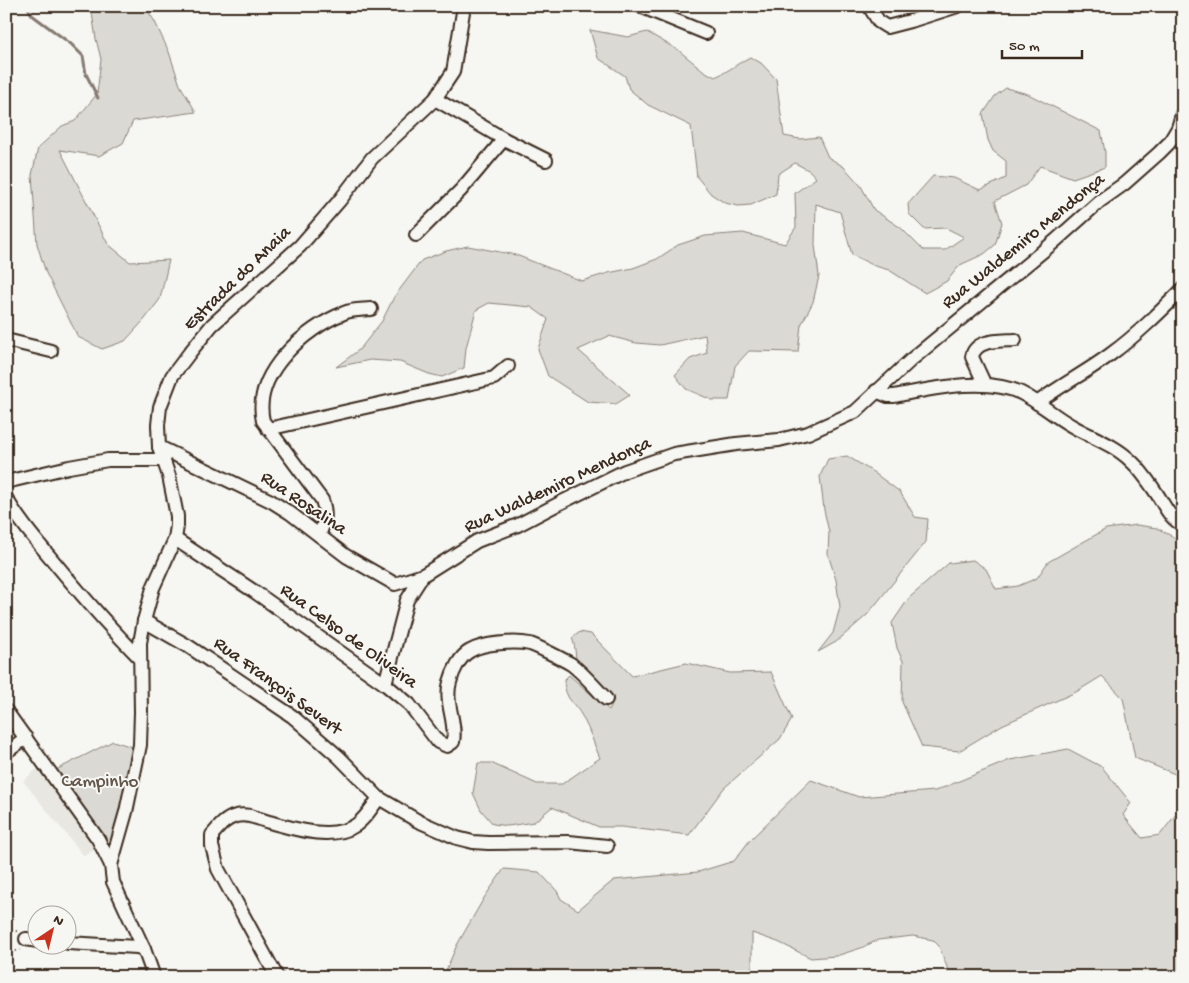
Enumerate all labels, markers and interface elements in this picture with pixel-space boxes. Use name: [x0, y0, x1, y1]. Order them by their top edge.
scale bar: [1002, 28, 1082, 60]
text: 50 m: [1009, 38, 1040, 56]
street label: Rua Waldemiro Mendonça: [938, 168, 1111, 315]
street label: Estrada do Anaia: [179, 221, 298, 336]
street label: Rua Waldemiro Mendonça: [461, 432, 656, 539]
street label: Rua Rosalina: [255, 467, 352, 542]
street label: Rua Celso de Oliveira: [275, 579, 422, 695]
street label: Rua François Severt: [208, 633, 348, 743]
park label: Campinho: [62, 771, 139, 794]
north arrow: [28, 906, 78, 956]
text: N: [49, 912, 67, 931]

